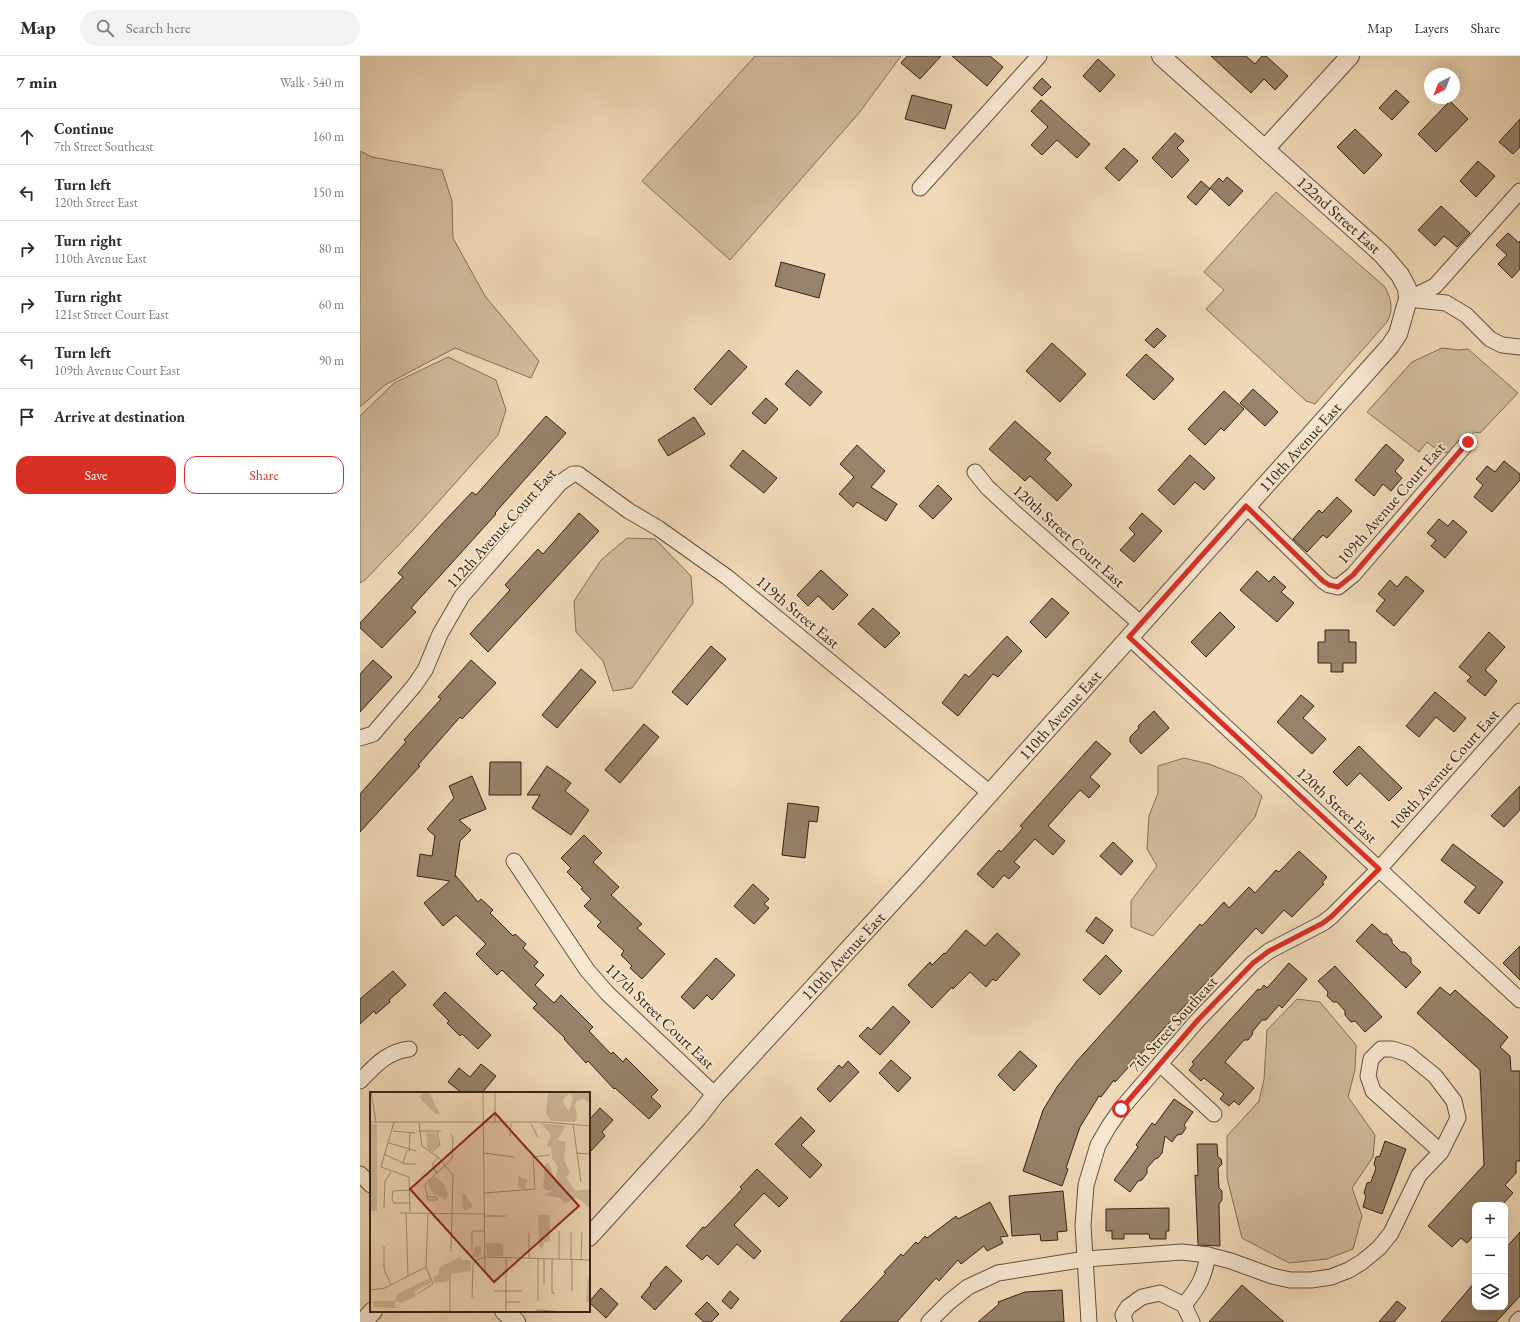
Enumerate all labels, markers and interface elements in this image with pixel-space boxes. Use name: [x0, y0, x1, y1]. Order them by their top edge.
search box: [80, 10, 360, 46]
text: Map: [20, 15, 56, 40]
icon: search: [94, 17, 116, 39]
text: Search here: [126, 18, 191, 37]
text: Map: [1367, 19, 1392, 37]
text: Layers: [1414, 19, 1449, 37]
text: Share: [1471, 19, 1500, 37]
north arrow: [1424, 68, 1460, 104]
text: 7 min: [16, 71, 57, 93]
text: Walk · 540 m: [280, 74, 344, 91]
text: Continue: [54, 119, 114, 138]
icon: ahead: [16, 126, 38, 148]
text: 160 m: [313, 128, 344, 145]
text: 7th Street Southeast: [54, 138, 153, 155]
street label: 122nd Street East: [1292, 172, 1386, 258]
text: Turn left: [54, 175, 111, 194]
icon: left: [16, 182, 38, 204]
text: 150 m: [313, 184, 344, 201]
text: 120th Street East: [54, 194, 138, 211]
text: Turn right: [54, 231, 122, 250]
icon: right: [16, 238, 38, 260]
text: 80 m: [319, 240, 344, 257]
text: 110th Avenue East: [54, 250, 146, 267]
text: Turn right: [54, 287, 122, 306]
icon: right: [16, 294, 38, 316]
text: 60 m: [319, 296, 344, 313]
text: 121st Street Court East: [54, 306, 169, 323]
text: Turn left: [54, 343, 111, 362]
icon: left: [16, 350, 38, 372]
text: 90 m: [319, 352, 344, 369]
text: 109th Avenue Court East: [54, 362, 180, 379]
street label: 110th Avenue East: [1254, 398, 1346, 496]
icon: arrive: [16, 406, 38, 428]
text: Arrive at destination: [54, 407, 185, 426]
route end: [1459, 433, 1477, 451]
street label: 109th Avenue Court East: [1332, 438, 1450, 568]
button: Save: [16, 456, 176, 494]
button: Share: [184, 456, 344, 494]
street label: 112th Avenue Court East: [441, 463, 561, 593]
street label: 120th Street Court East: [1008, 480, 1130, 592]
street label: 119th Street East: [752, 571, 844, 653]
street label: 110th Avenue East: [1014, 666, 1106, 764]
street label: 108th Avenue Court East: [1384, 704, 1504, 834]
street label: 120th Street East: [1292, 762, 1382, 848]
street label: 110th Avenue East: [797, 907, 889, 1005]
street label: 117th Street Court East: [601, 958, 719, 1074]
street label: 7th Street Southeast: [1124, 972, 1222, 1076]
inset map: [370, 1092, 590, 1312]
route start: [1112, 1100, 1130, 1118]
map controls: [1472, 1202, 1508, 1310]
button: +: [1472, 1202, 1508, 1238]
button: −: [1472, 1238, 1508, 1274]
button: layers: [1472, 1274, 1508, 1310]

